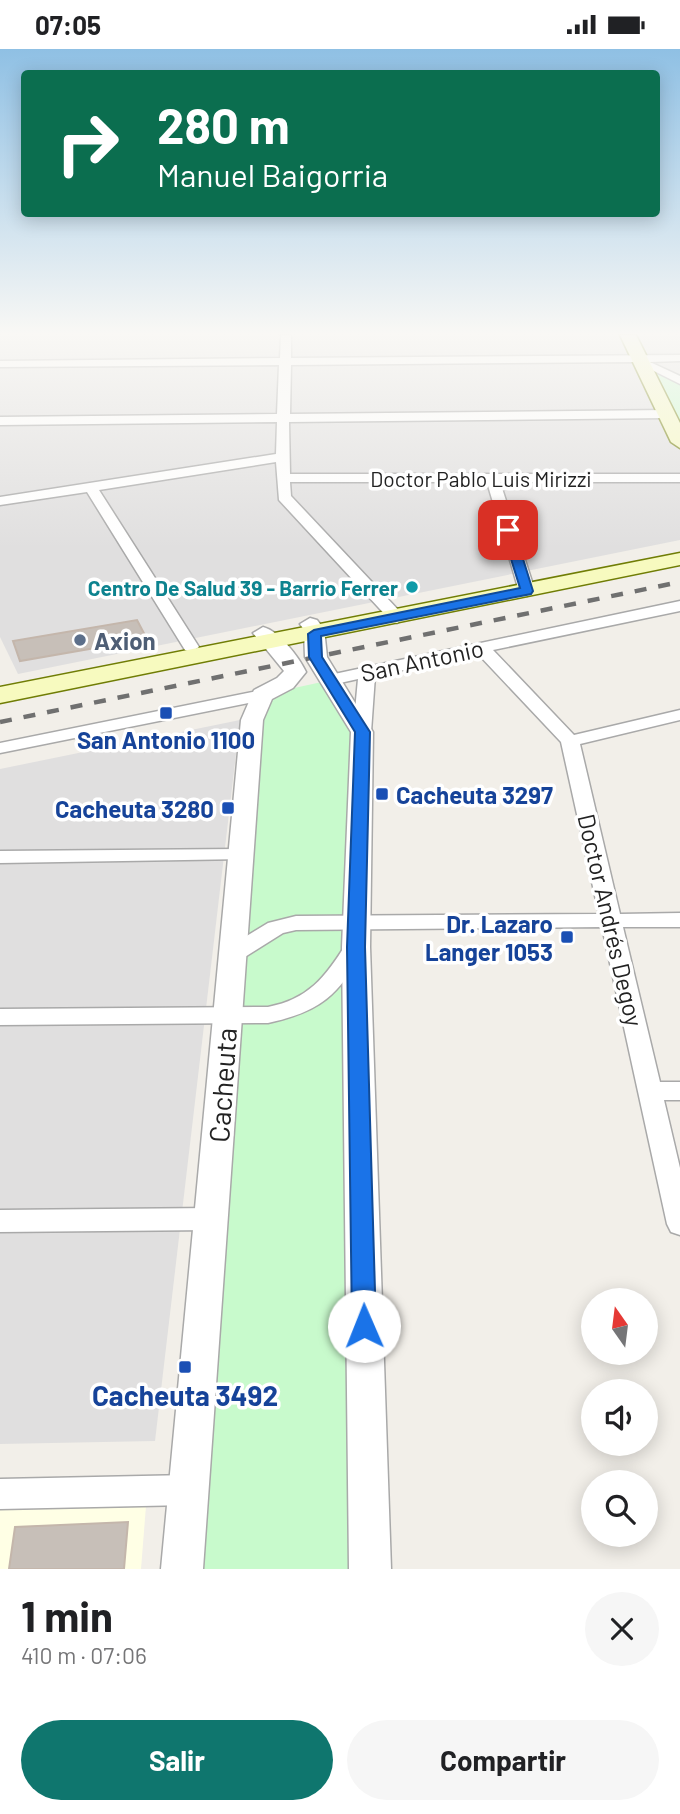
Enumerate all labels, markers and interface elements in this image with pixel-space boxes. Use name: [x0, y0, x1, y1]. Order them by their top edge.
text: 07:05: [35, 9, 101, 40]
text: 280 m: [157, 95, 290, 154]
icon: right: [42, 98, 133, 189]
text: Manuel Baigorria: [157, 155, 388, 193]
street label: Doctor Pablo Luis Mirizzi: [370, 466, 592, 491]
pin: [478, 500, 538, 560]
icon: arrive: [489, 511, 527, 549]
place label: Centro De Salud 39 - Barrio Ferrer: [88, 575, 398, 600]
marker: Centro De Salud 39 - Barrio Ferrer: [404, 579, 420, 595]
place label: Axion: [94, 626, 156, 655]
marker: Axion: [72, 632, 88, 648]
street label: San Antonio: [358, 633, 486, 687]
marker: San Antonio 1100: [158, 705, 174, 721]
place label: San Antonio 1100: [77, 725, 255, 754]
place label: Cacheuta 3297: [396, 780, 553, 809]
marker: Cacheuta 3297: [374, 786, 390, 802]
place label: Cacheuta 3280: [55, 794, 214, 823]
marker: Cacheuta 3280: [220, 800, 236, 816]
street label: Doctor Andrés Degoy: [572, 811, 650, 1029]
place label: Dr. Lazaro Langer 1053: [425, 909, 553, 966]
marker: Dr. Lazaro Langer 1053: [559, 929, 575, 945]
street label: Cacheuta: [201, 1026, 243, 1144]
north arrow: [581, 1288, 658, 1365]
map controls: [581, 1288, 658, 1547]
position arrow: [327, 1289, 401, 1363]
marker: Cacheuta 3492: [177, 1359, 193, 1375]
place label: Cacheuta 3492: [92, 1378, 278, 1412]
button: sound: [581, 1379, 658, 1456]
button: search: [581, 1470, 658, 1547]
text: 1 min: [21, 1590, 113, 1640]
button: close: [585, 1592, 659, 1666]
text: 410 m · 07:06: [21, 1641, 147, 1669]
button: Salir: [21, 1720, 333, 1800]
button: Compartir: [347, 1720, 659, 1800]

